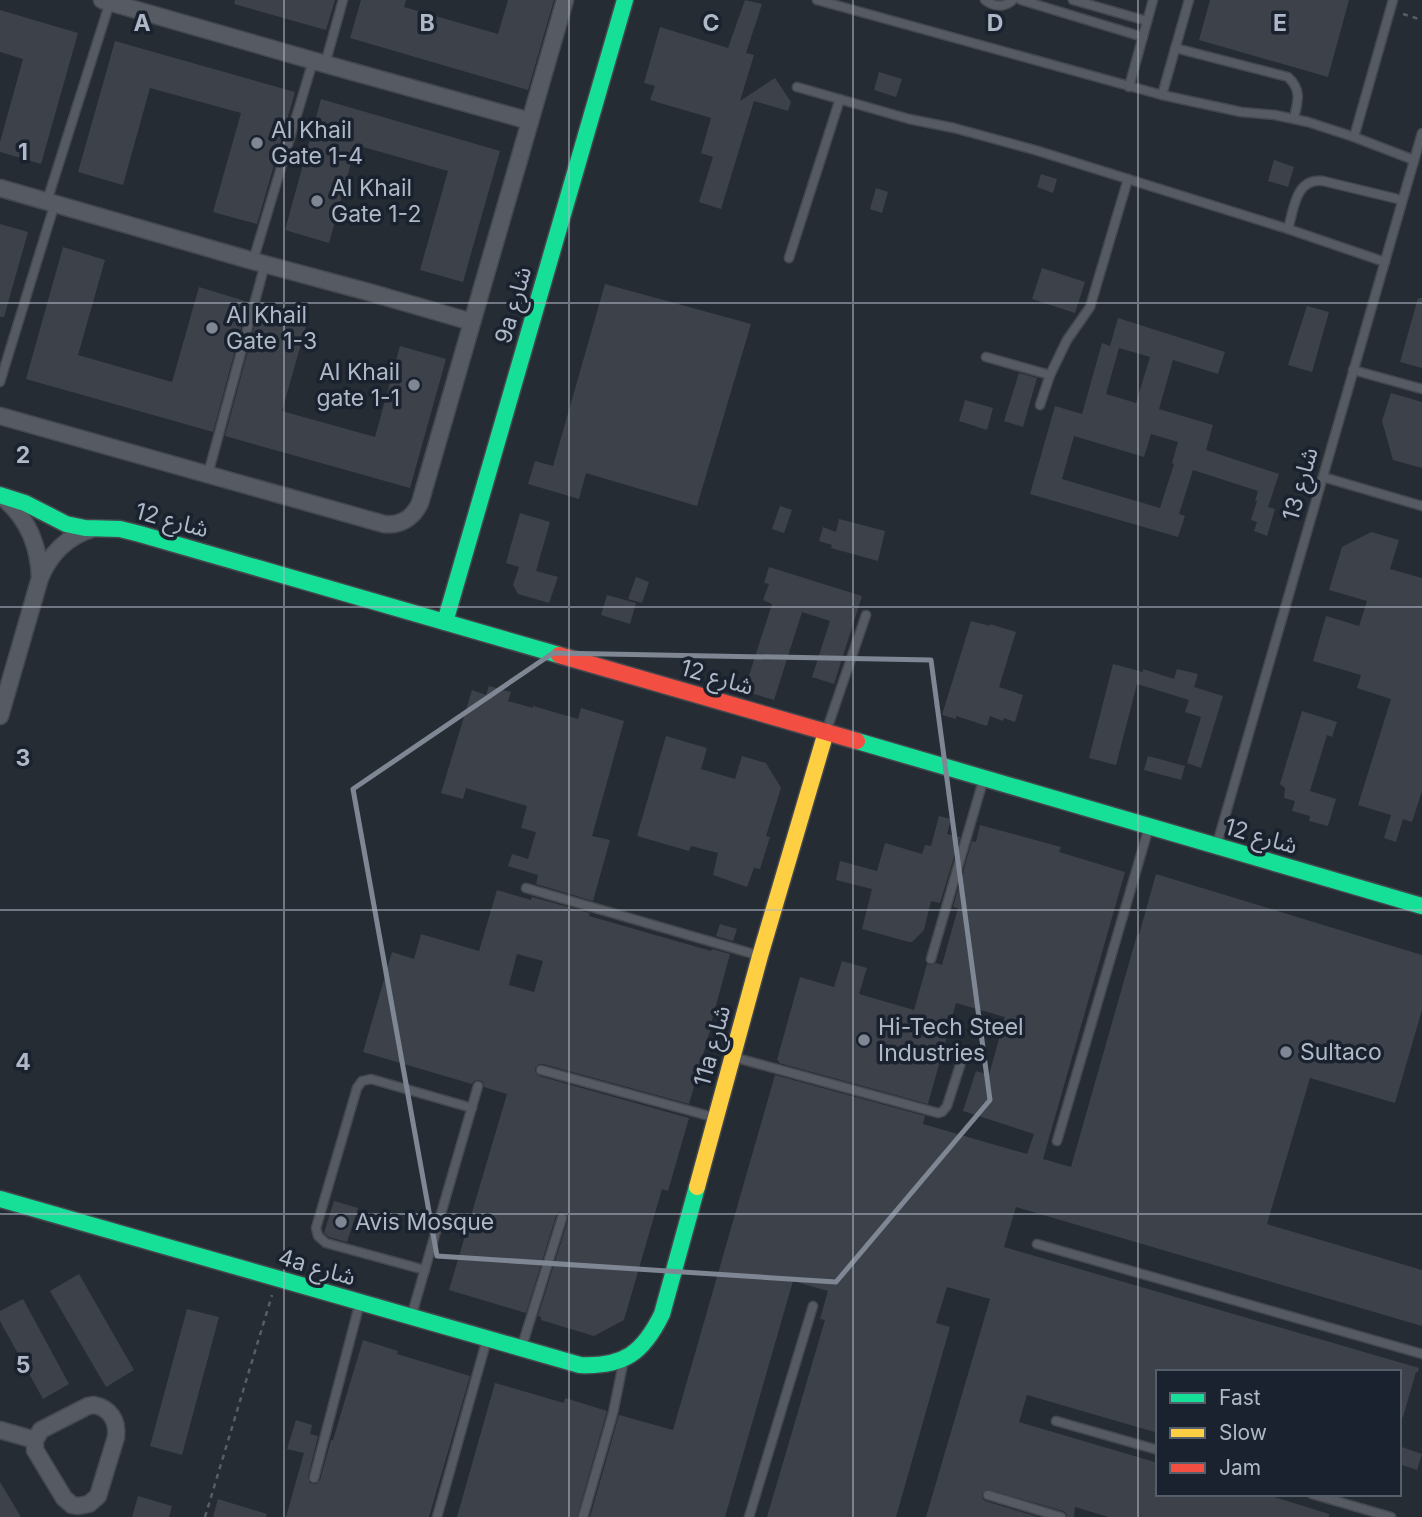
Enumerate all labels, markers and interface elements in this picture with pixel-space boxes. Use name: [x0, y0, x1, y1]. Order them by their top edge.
text: A: [133, 9, 151, 37]
text: B: [419, 9, 435, 37]
text: C: [702, 9, 720, 37]
text: D: [987, 9, 1003, 37]
text: E: [1273, 9, 1287, 37]
place label: Al Khail Gate 1-4: [271, 116, 363, 170]
marker: Al Khail Gate 1-4: [249, 135, 265, 151]
text: 1: [18, 138, 28, 166]
place label: Al Khail Gate 1-2: [331, 174, 421, 228]
marker: Al Khail Gate 1-2: [309, 193, 325, 209]
street label: 9a شارع: [489, 263, 540, 347]
place label: Al Khail Gate 1-3: [226, 301, 317, 355]
marker: Al Khail Gate 1-3: [204, 320, 220, 336]
place label: Al Khail gate 1-1: [317, 358, 400, 412]
marker: Al Khail gate 1-1: [406, 377, 422, 393]
text: 2: [16, 441, 30, 469]
street label: شارع 13: [1276, 444, 1327, 525]
street label: شارع 12: [132, 497, 212, 546]
street label: شارع 12: [676, 653, 757, 704]
text: 3: [16, 744, 30, 772]
street label: شارع 12: [1220, 812, 1301, 863]
street label: 11a شارع: [688, 1002, 739, 1090]
place label: Hi-Tech Steel Industries: [878, 1013, 1024, 1067]
marker: Hi-Tech Steel Industries: [856, 1032, 872, 1048]
place label: Sultaco: [1300, 1038, 1382, 1066]
marker: Sultaco: [1278, 1044, 1294, 1060]
text: 4: [15, 1048, 31, 1076]
place label: Avis Mosque: [355, 1208, 494, 1236]
marker: Avis Mosque: [333, 1214, 349, 1230]
street label: 4a شارع: [274, 1243, 359, 1294]
text: 5: [16, 1351, 30, 1379]
legend: [1156, 1370, 1401, 1496]
text: Fast: [1219, 1385, 1261, 1410]
text: Slow: [1219, 1420, 1267, 1445]
text: Jam: [1219, 1455, 1261, 1480]

